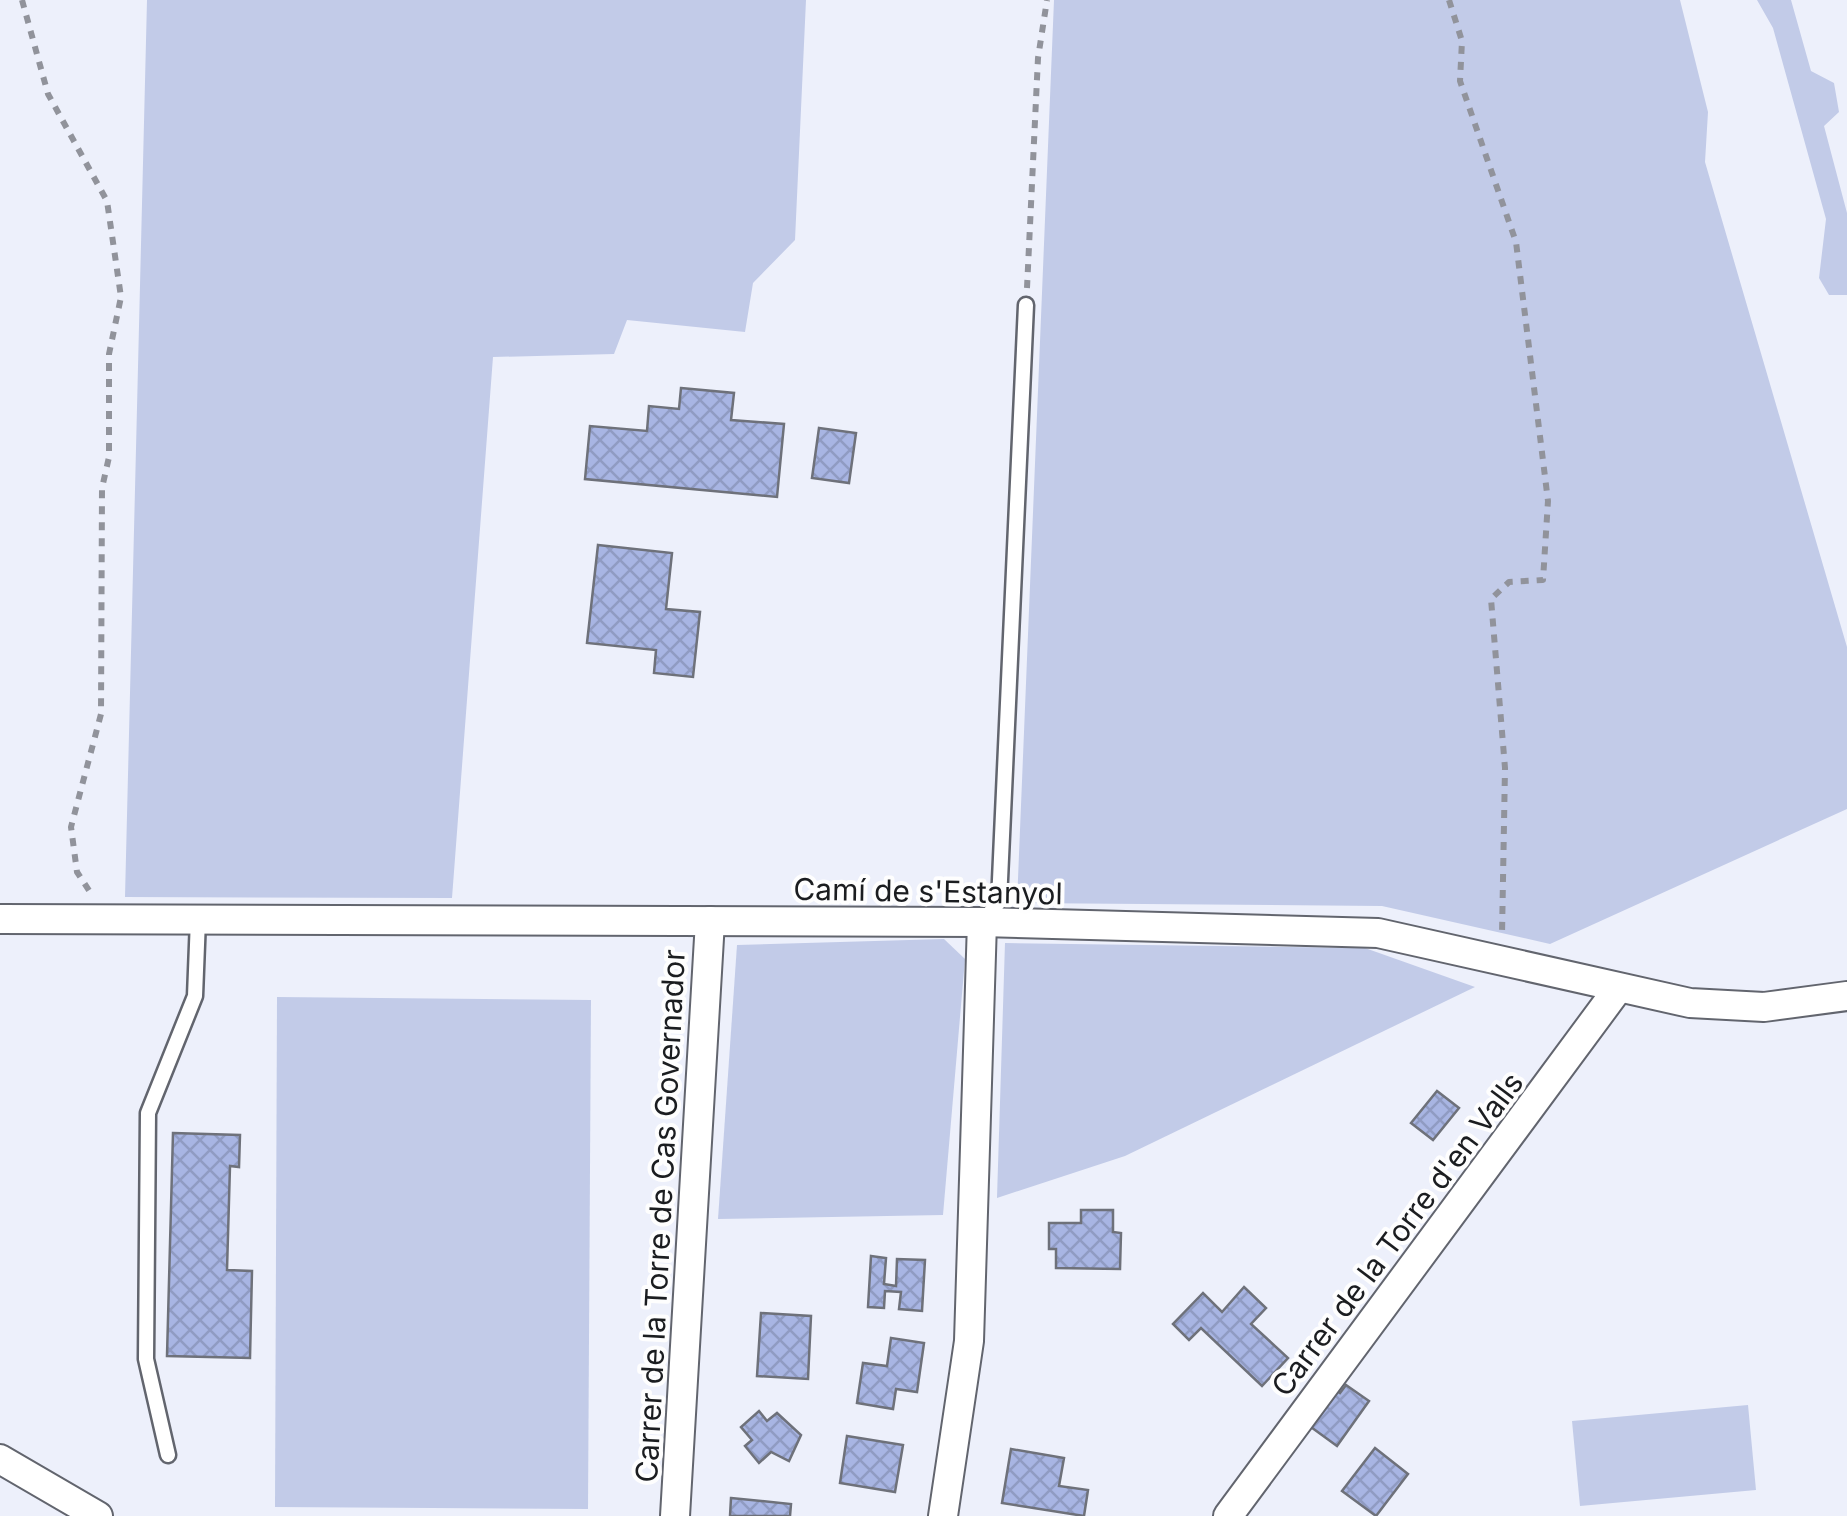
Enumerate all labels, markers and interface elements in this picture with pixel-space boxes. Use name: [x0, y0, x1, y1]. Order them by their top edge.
street label: Camí de s'Estanyol: [793, 871, 1063, 911]
street label: Carrer de la Torre de Cas Governador: [628, 949, 692, 1483]
street label: Carrer de la Torre d'en Valls: [1264, 1065, 1530, 1403]

